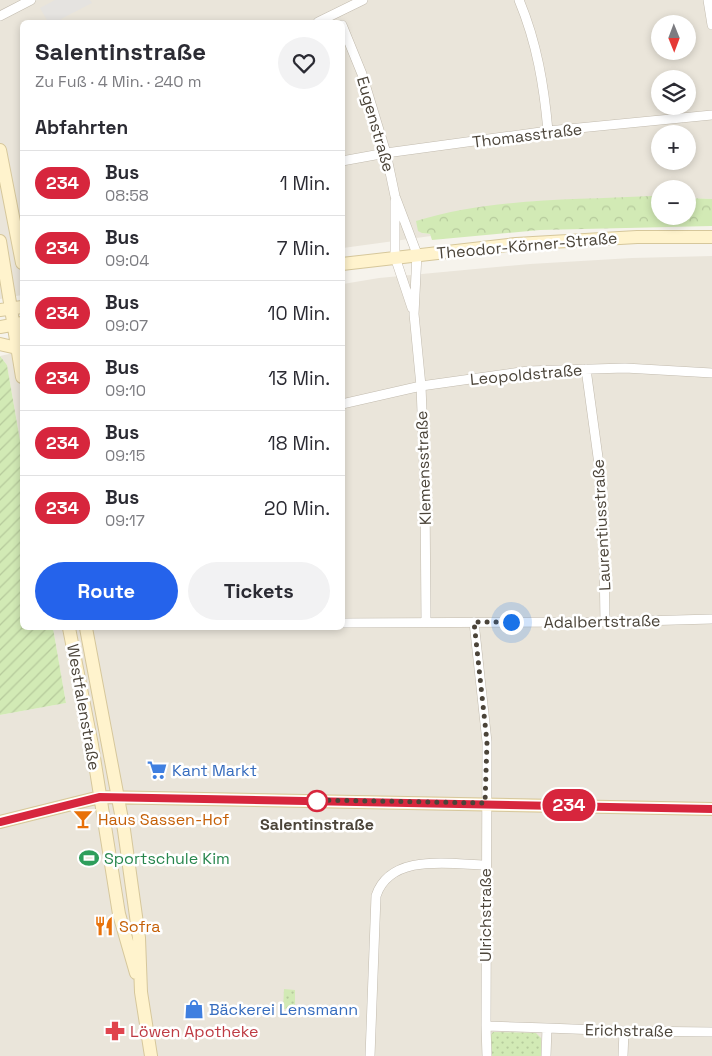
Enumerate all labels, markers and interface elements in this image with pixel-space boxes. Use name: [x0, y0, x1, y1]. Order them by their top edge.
north arrow: [651, 15, 696, 60]
map controls: [651, 15, 696, 225]
text: Salentinstraße: [35, 36, 206, 67]
button: heart: [278, 37, 330, 89]
button: layers: [651, 70, 696, 115]
text: Zu Fuß · 4 Min. · 240 m: [35, 71, 201, 92]
street label: Eugenstraße: [352, 74, 399, 174]
text: Abfahrten: [35, 115, 128, 140]
street label: Thomasstraße: [471, 118, 583, 153]
button: +: [651, 125, 696, 170]
text: Bus: [105, 160, 139, 185]
text: 234: [46, 171, 79, 194]
text: 1 Min.: [280, 171, 330, 196]
button: −: [651, 180, 696, 225]
text: 08:58: [105, 185, 149, 206]
text: Bus: [105, 225, 139, 250]
street label: Theodor-Körner-Straße: [436, 227, 618, 264]
text: 234: [46, 236, 79, 259]
text: 7 Min.: [277, 236, 330, 261]
text: 09:04: [105, 250, 149, 271]
text: Bus: [105, 290, 139, 315]
text: 234: [46, 301, 79, 324]
text: 10 Min.: [267, 301, 330, 326]
text: 09:07: [105, 315, 148, 336]
text: Bus: [105, 355, 139, 380]
street label: Leopoldstraße: [469, 359, 583, 390]
text: 234: [46, 366, 79, 389]
text: 13 Min.: [268, 366, 330, 391]
text: 09:10: [105, 380, 146, 401]
street label: Klemensstraße: [411, 410, 436, 526]
text: Bus: [105, 420, 139, 445]
text: 234: [46, 431, 79, 454]
text: 18 Min.: [268, 431, 330, 456]
text: 09:15: [105, 445, 145, 466]
street label: Laurentiusstraße: [588, 459, 615, 591]
text: Bus: [105, 485, 139, 510]
text: 234: [46, 496, 79, 519]
text: 20 Min.: [264, 496, 330, 521]
text: 09:17: [105, 510, 145, 531]
button: Route: [35, 562, 178, 620]
button: Tickets: [188, 562, 330, 620]
your location: [499, 610, 524, 635]
street label: Adalbertstraße: [543, 610, 661, 633]
street label: Westfalenstraße: [62, 642, 105, 772]
supermarket icon: Kant Markt: [146, 759, 168, 781]
place label: Kant Markt: [172, 760, 257, 781]
line badge: 234: [540, 789, 598, 821]
marker: Salentinstraße: [306, 790, 328, 812]
text: 234: [552, 793, 586, 816]
bar icon: Haus Sassen-Hof: [72, 808, 94, 830]
place label: Haus Sassen-Hof: [98, 809, 229, 830]
place label: Salentinstraße: [260, 814, 374, 835]
sports icon: Sportschule Kim: [78, 847, 100, 869]
place label: Sportschule Kim: [104, 848, 230, 869]
street label: Ulrichstraße: [475, 868, 496, 962]
restaurant icon: Sofra: [93, 915, 115, 937]
place label: Sofra: [119, 916, 160, 937]
shop icon: Bäckerei Lensmann: [183, 998, 205, 1020]
place label: Bäckerei Lensmann: [209, 999, 358, 1020]
street label: Erichstraße: [585, 1019, 673, 1042]
pharmacy icon: Löwen Apotheke: [104, 1020, 126, 1042]
place label: Löwen Apotheke: [130, 1021, 259, 1042]

